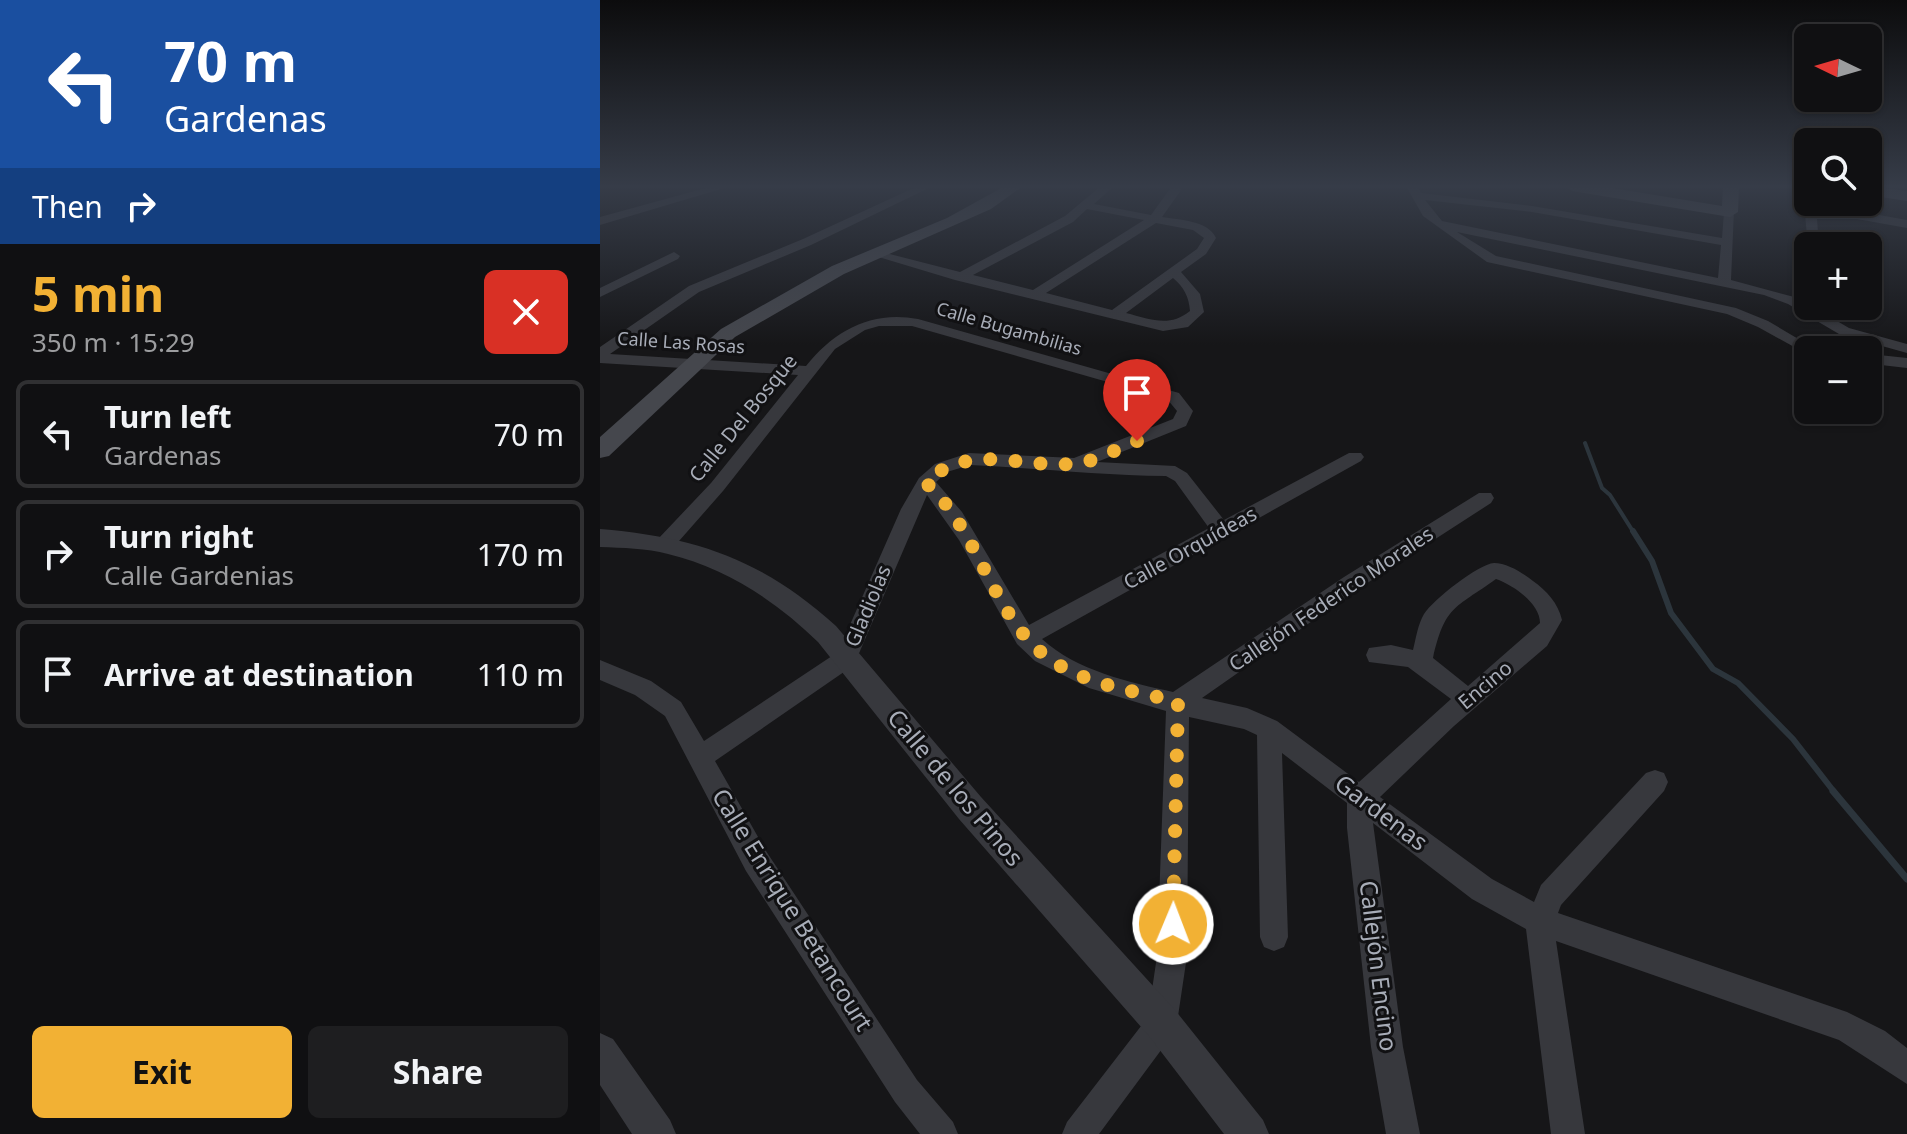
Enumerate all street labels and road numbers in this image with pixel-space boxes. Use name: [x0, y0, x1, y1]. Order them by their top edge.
street label: Calle Bugambilias: [934, 296, 1085, 360]
street label: Calle Las Rosas: [616, 326, 746, 358]
street label: Calle Del Bosque: [683, 348, 803, 487]
street label: Calle Orquídeas: [1118, 500, 1261, 595]
street label: Callejón Federico Morales: [1223, 520, 1438, 677]
street label: Gladiolas: [838, 561, 897, 651]
street label: Encino: [1452, 654, 1517, 715]
street label: Calle de los Pinos: [881, 702, 1032, 872]
street label: Gardenas: [1329, 766, 1435, 858]
street label: Calle Enrique Betancourt: [705, 782, 882, 1037]
street label: Callejón Encino: [1353, 879, 1406, 1053]

